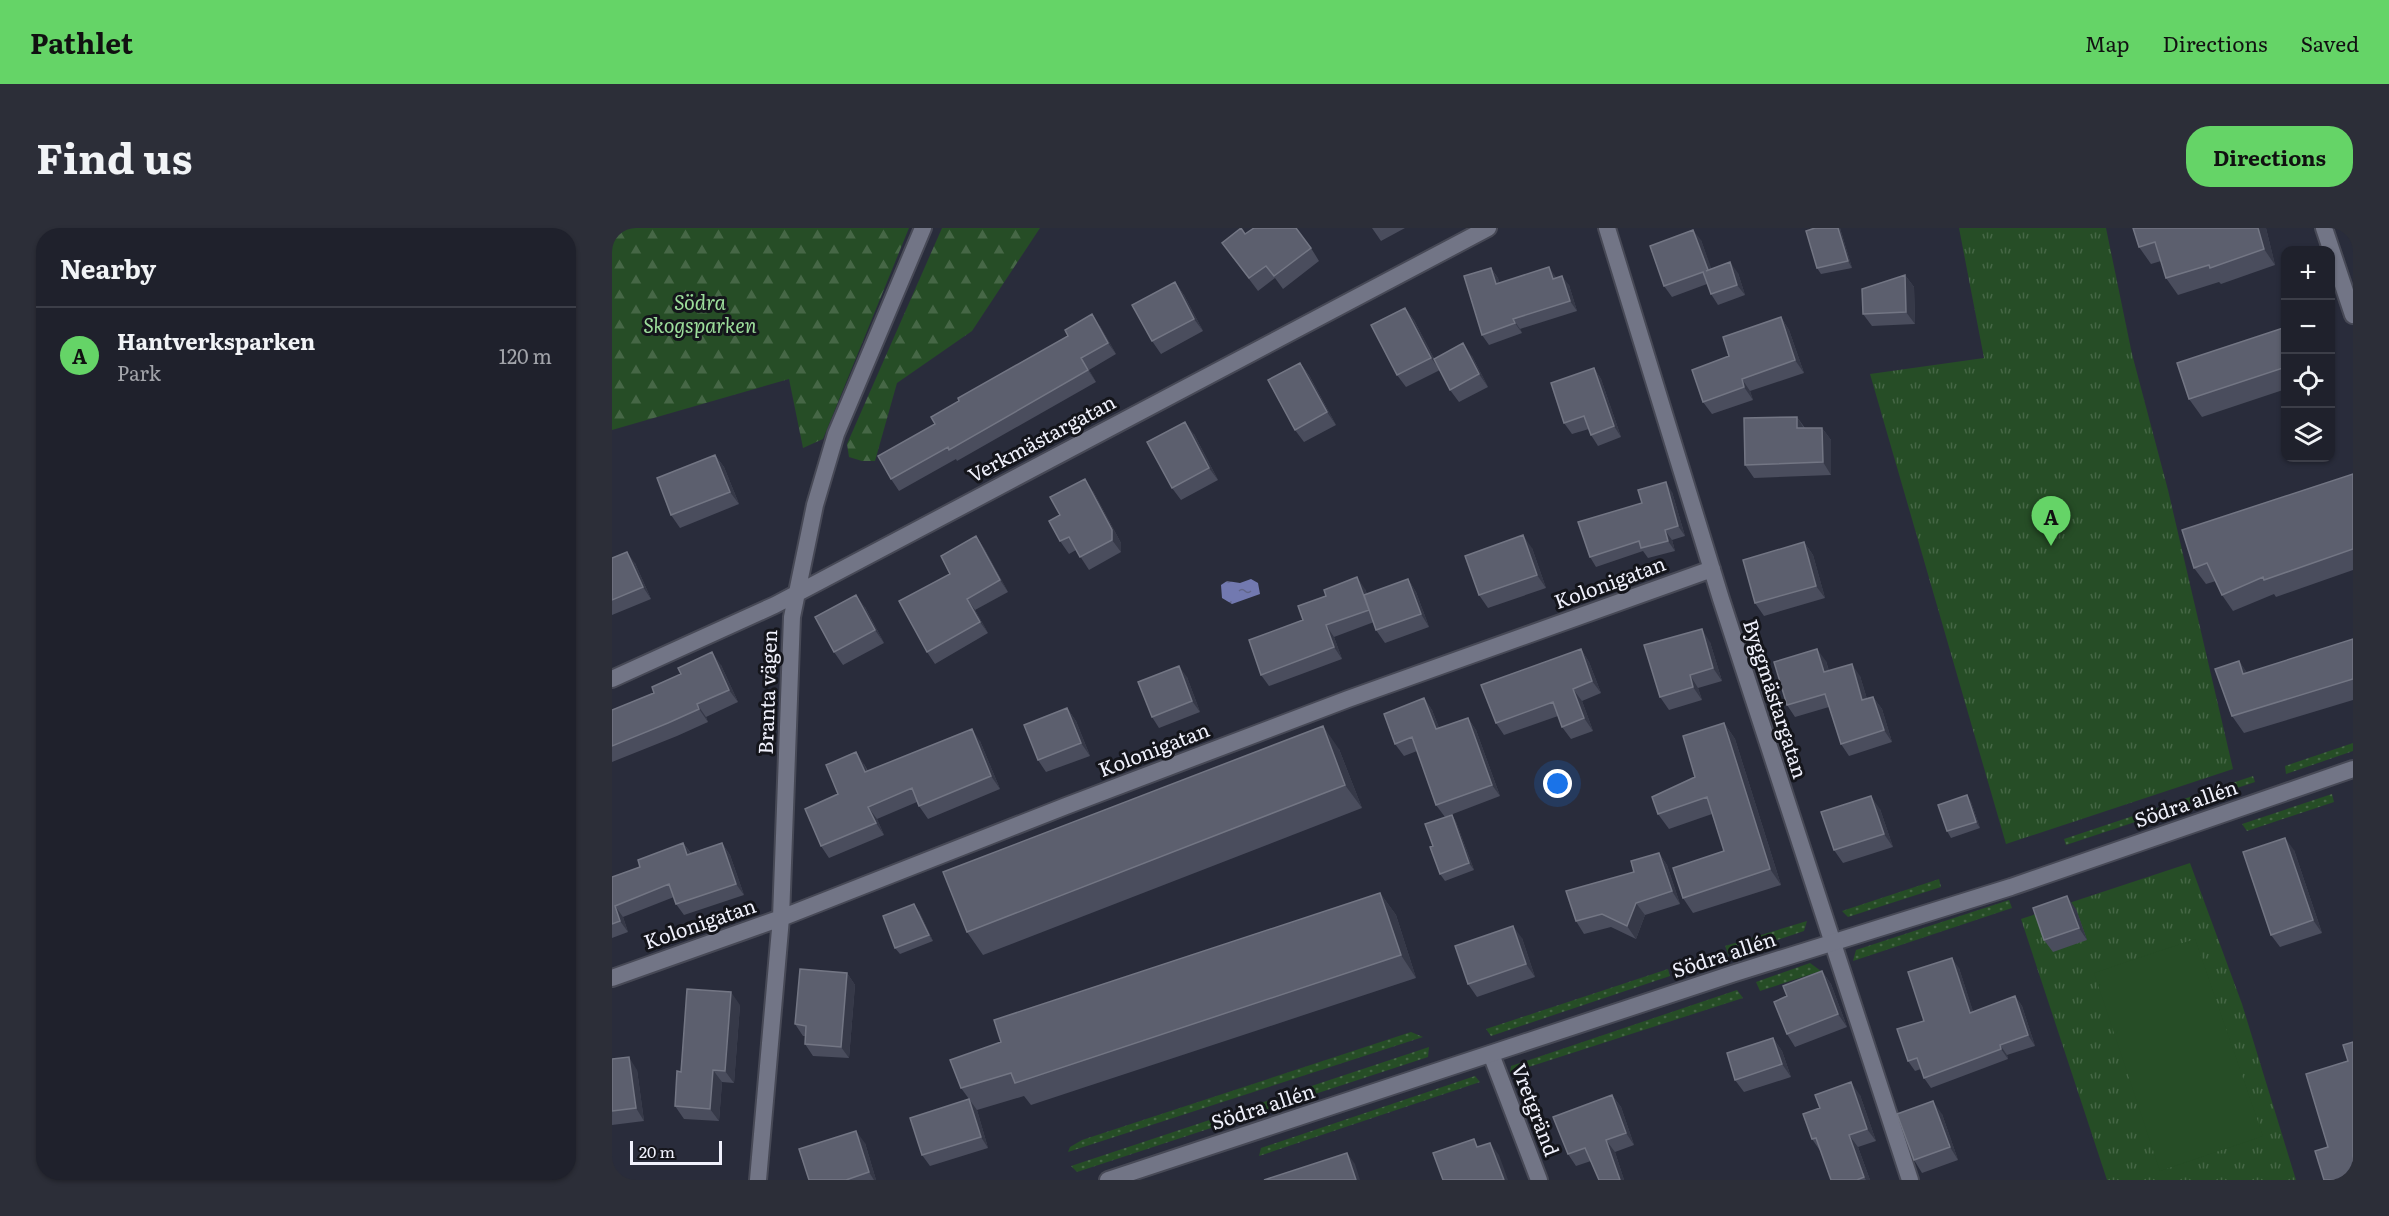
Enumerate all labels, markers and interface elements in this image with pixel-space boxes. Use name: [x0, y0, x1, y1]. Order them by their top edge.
text: Pathlet: [30, 21, 133, 63]
text: Map: [2085, 27, 2130, 58]
text: Directions: [2163, 27, 2268, 58]
text: Saved: [2301, 27, 2359, 58]
text: Find us: [36, 125, 193, 187]
button: Directions: [2186, 126, 2353, 187]
map controls: [2281, 246, 2335, 462]
button: +: [2281, 246, 2335, 300]
text: Nearby: [60, 248, 156, 287]
park label: Södra Skogsparken: [643, 286, 757, 339]
button: −: [2281, 300, 2335, 354]
text: Hantverksparken: [117, 324, 315, 357]
text: A: [72, 340, 87, 370]
text: 120 m: [499, 340, 552, 370]
button: locate: [2281, 354, 2335, 408]
text: Park: [117, 357, 161, 387]
street label: Verkmästargatan: [962, 386, 1120, 489]
button: layers: [2281, 408, 2335, 462]
pin: A: [2032, 496, 2070, 546]
street label: Kolonigatan: [1549, 547, 1669, 615]
street label: Byggmästargatan: [1737, 615, 1817, 782]
street label: Branta vägen: [749, 629, 783, 755]
street label: Kolonigatan: [1093, 713, 1213, 783]
your location: [1543, 769, 1572, 798]
street label: Södra allén: [2130, 770, 2241, 834]
street label: Kolonigatan: [639, 889, 759, 955]
street label: Södra allén: [1668, 922, 1779, 984]
street label: Vretgränd: [1505, 1059, 1568, 1160]
street label: Södra allén: [1207, 1074, 1318, 1136]
scale bar: [630, 1138, 722, 1166]
text: 20 m: [639, 1139, 675, 1163]

